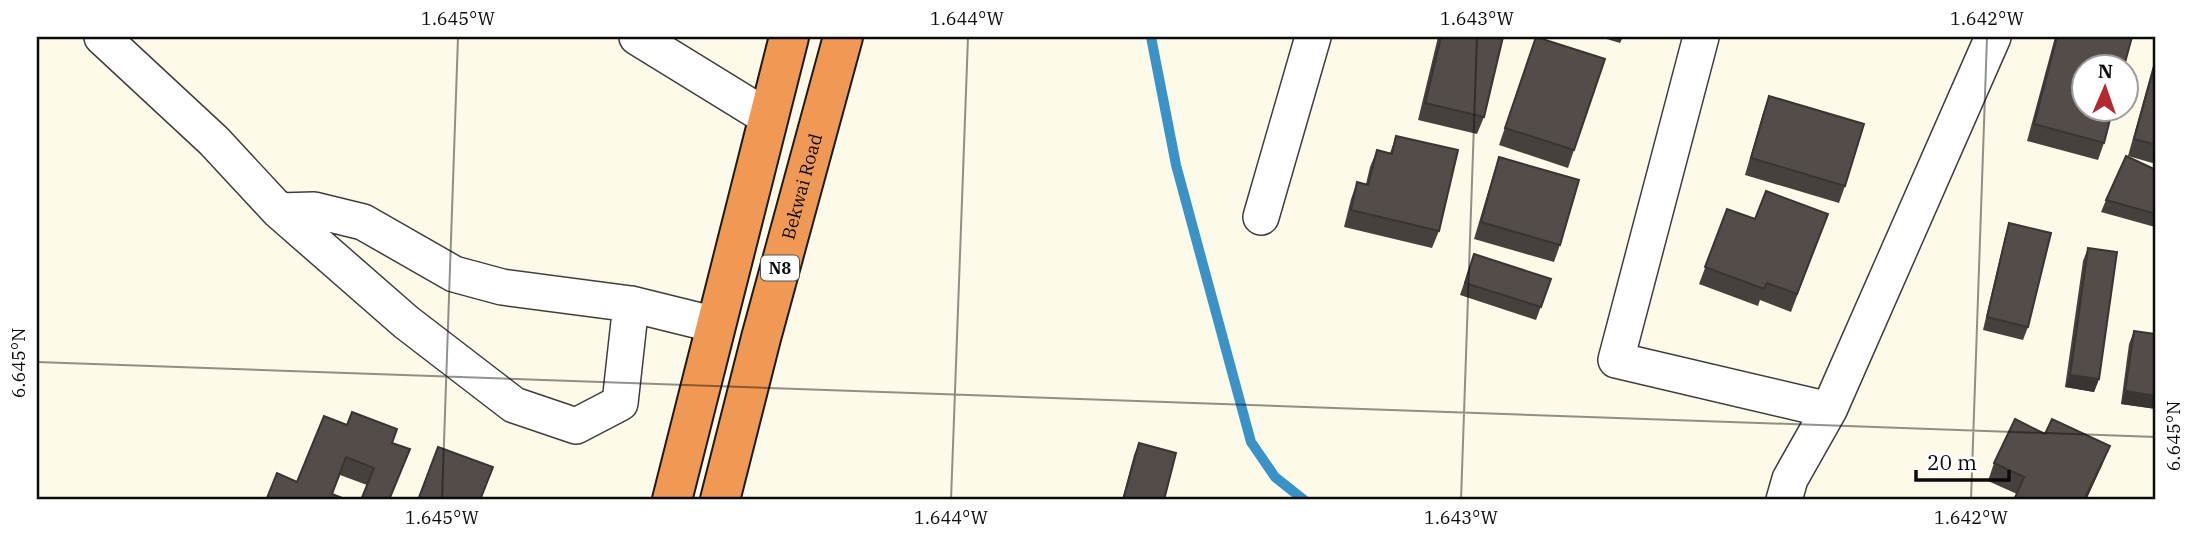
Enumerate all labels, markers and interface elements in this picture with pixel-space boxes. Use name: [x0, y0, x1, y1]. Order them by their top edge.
text: 1.645°W: [421, 7, 495, 30]
text: 1.644°W: [930, 7, 1004, 30]
text: 1.643°W: [1440, 7, 1514, 30]
text: 1.642°W: [1950, 7, 2024, 30]
north arrow: [2070, 52, 2140, 122]
text: N: [2098, 59, 2114, 83]
street label: Bekwai Road: [776, 131, 827, 242]
road number: N8: [761, 256, 799, 280]
text: 6.645°N: [7, 328, 30, 398]
text: 6.645°N: [2162, 401, 2185, 471]
scale bar: [1916, 439, 2009, 483]
text: 20 m: [1927, 448, 1977, 476]
text: 1.645°W: [405, 506, 479, 529]
text: 1.644°W: [914, 506, 988, 529]
text: 1.643°W: [1424, 506, 1498, 529]
text: 1.642°W: [1934, 506, 2008, 529]

